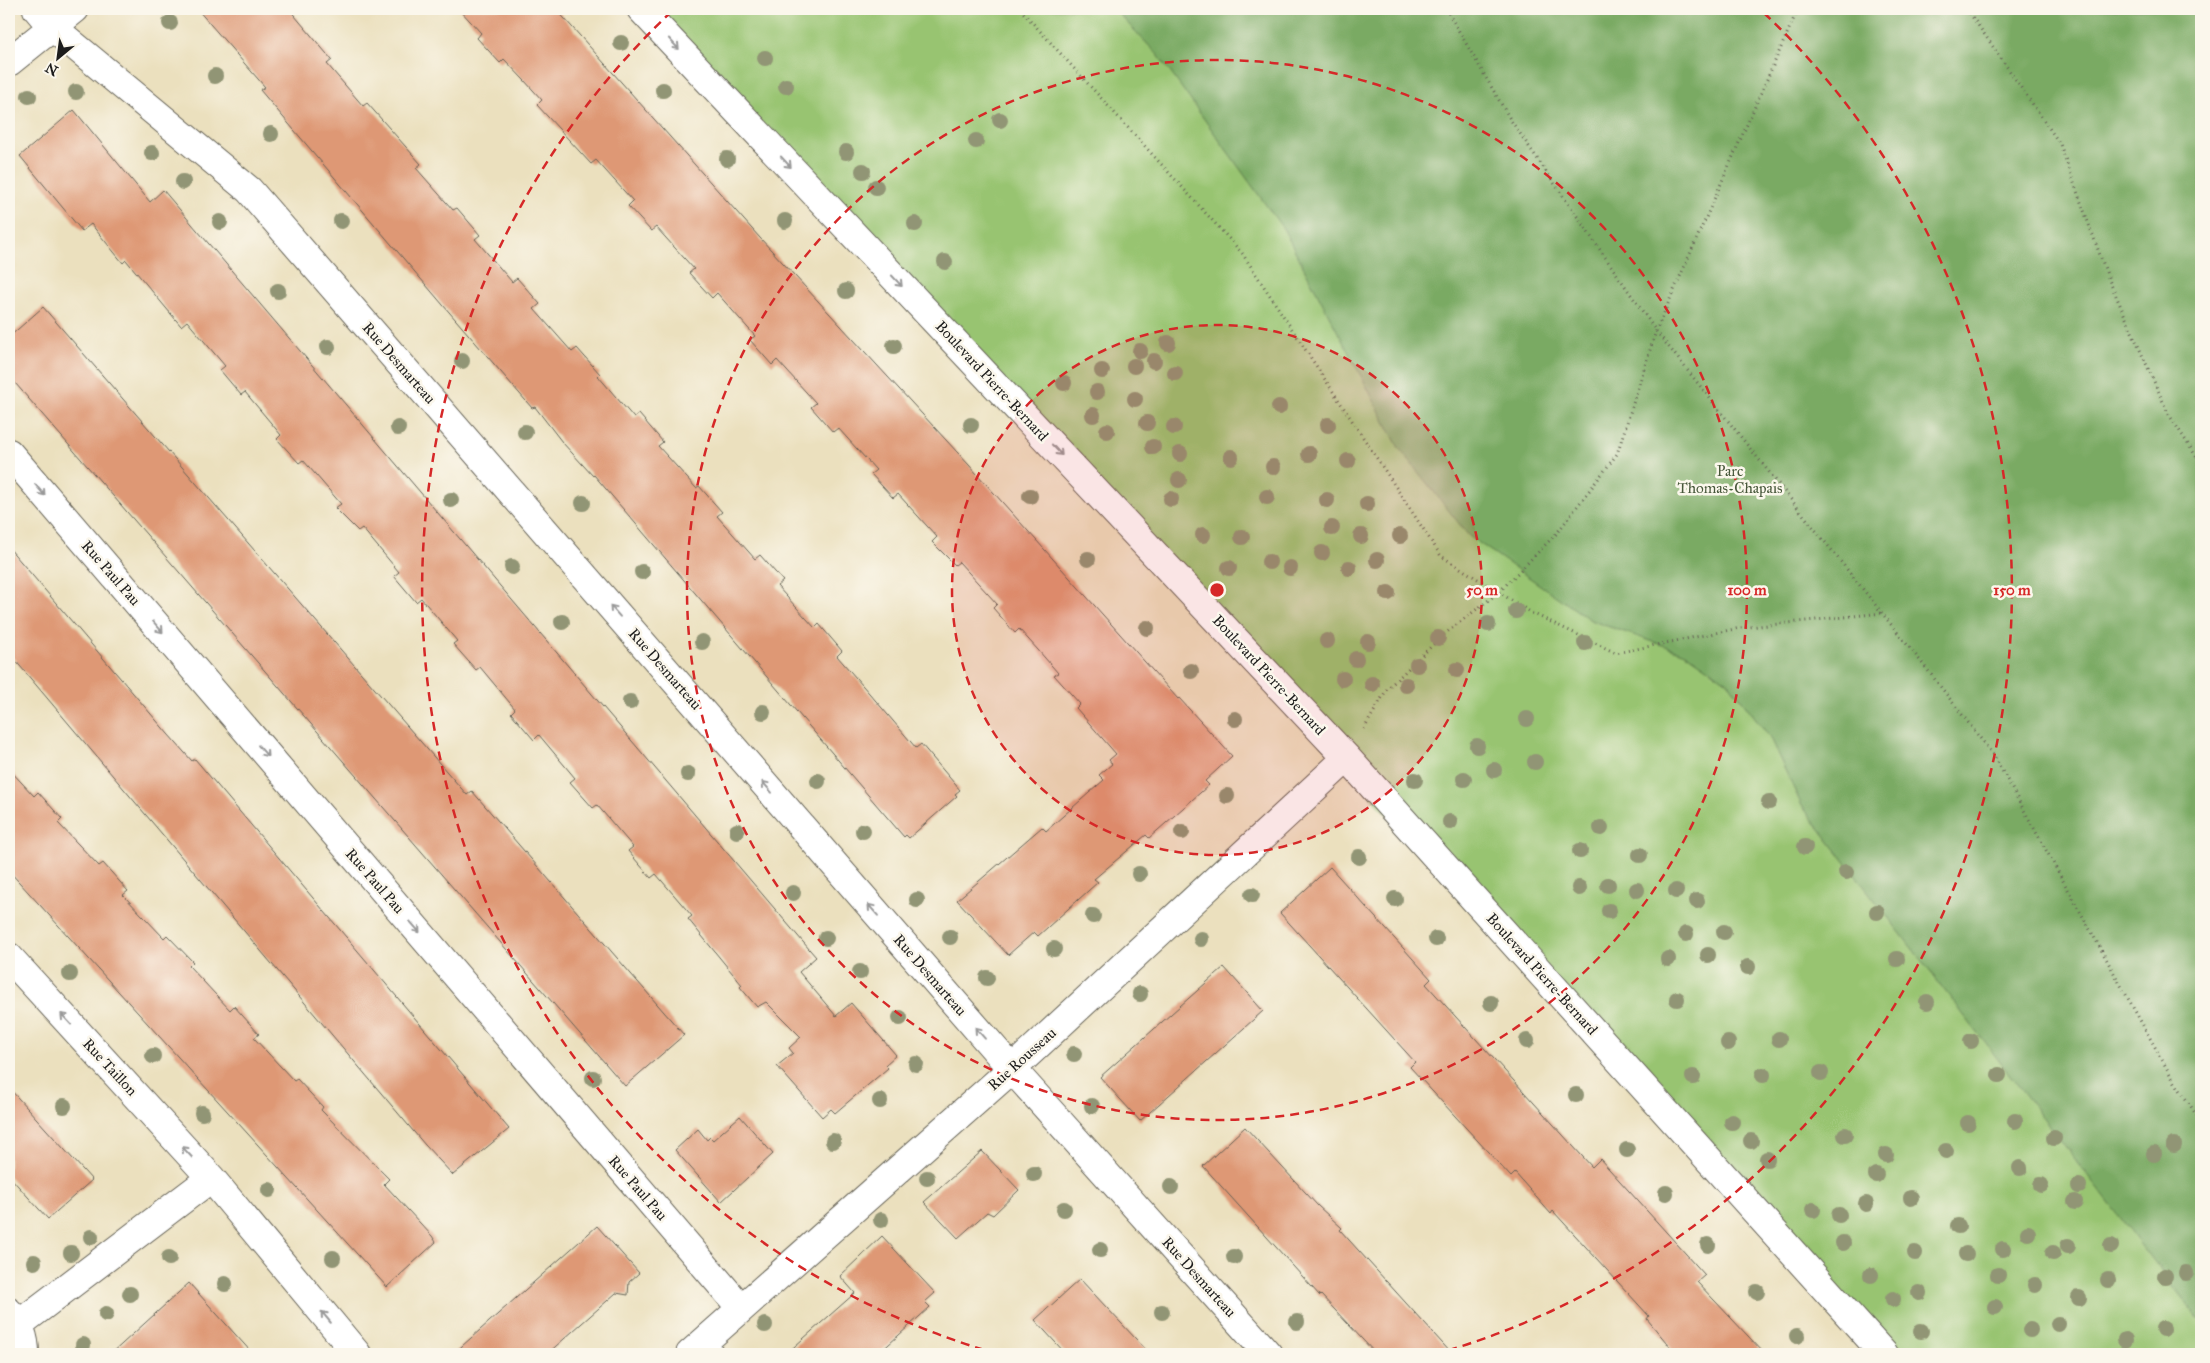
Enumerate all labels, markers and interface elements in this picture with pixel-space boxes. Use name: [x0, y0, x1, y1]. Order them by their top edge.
north arrow: [32, 32, 82, 82]
one-way arrow: [668, 38, 680, 51]
text: N: [43, 59, 61, 79]
one-way arrow: [780, 156, 792, 169]
one-way arrow: [891, 274, 903, 287]
street label: Boulevard Pierre-Bernard: [932, 317, 1053, 445]
street label: Rue Desmarteau: [359, 319, 439, 407]
one-way arrow: [1051, 443, 1063, 456]
park label: Parc Thomas-Chapais: [1677, 462, 1783, 497]
one-way arrow: [35, 484, 46, 497]
street label: Rue Paul Pau: [78, 537, 144, 609]
centre of rings: [1208, 581, 1226, 599]
text: 50 m: [1466, 581, 1498, 599]
text: 100 m: [1727, 581, 1767, 599]
text: 150 m: [1993, 581, 2031, 599]
one-way arrow: [609, 605, 620, 618]
street label: Boulevard Pierre-Bernard: [1209, 611, 1330, 739]
one-way arrow: [152, 620, 163, 633]
street label: Rue Desmarteau: [625, 625, 705, 713]
one-way arrow: [258, 744, 269, 757]
one-way arrow: [762, 781, 773, 794]
street label: Rue Paul Pau: [342, 845, 408, 917]
one-way arrow: [868, 903, 879, 916]
street label: Boulevard Pierre-Bernard: [1483, 910, 1602, 1039]
one-way arrow: [409, 920, 420, 933]
street label: Rue Desmarteau: [890, 931, 970, 1019]
one-way arrow: [60, 1013, 72, 1026]
street label: Rue Rousseau: [984, 1024, 1060, 1094]
one-way arrow: [974, 1026, 985, 1039]
street label: Rue Taillon: [79, 1035, 141, 1099]
one-way arrow: [181, 1146, 193, 1159]
street label: Rue Paul Pau: [605, 1152, 671, 1224]
street label: Rue Desmarteau: [1158, 1233, 1240, 1321]
one-way arrow: [320, 1310, 331, 1323]

